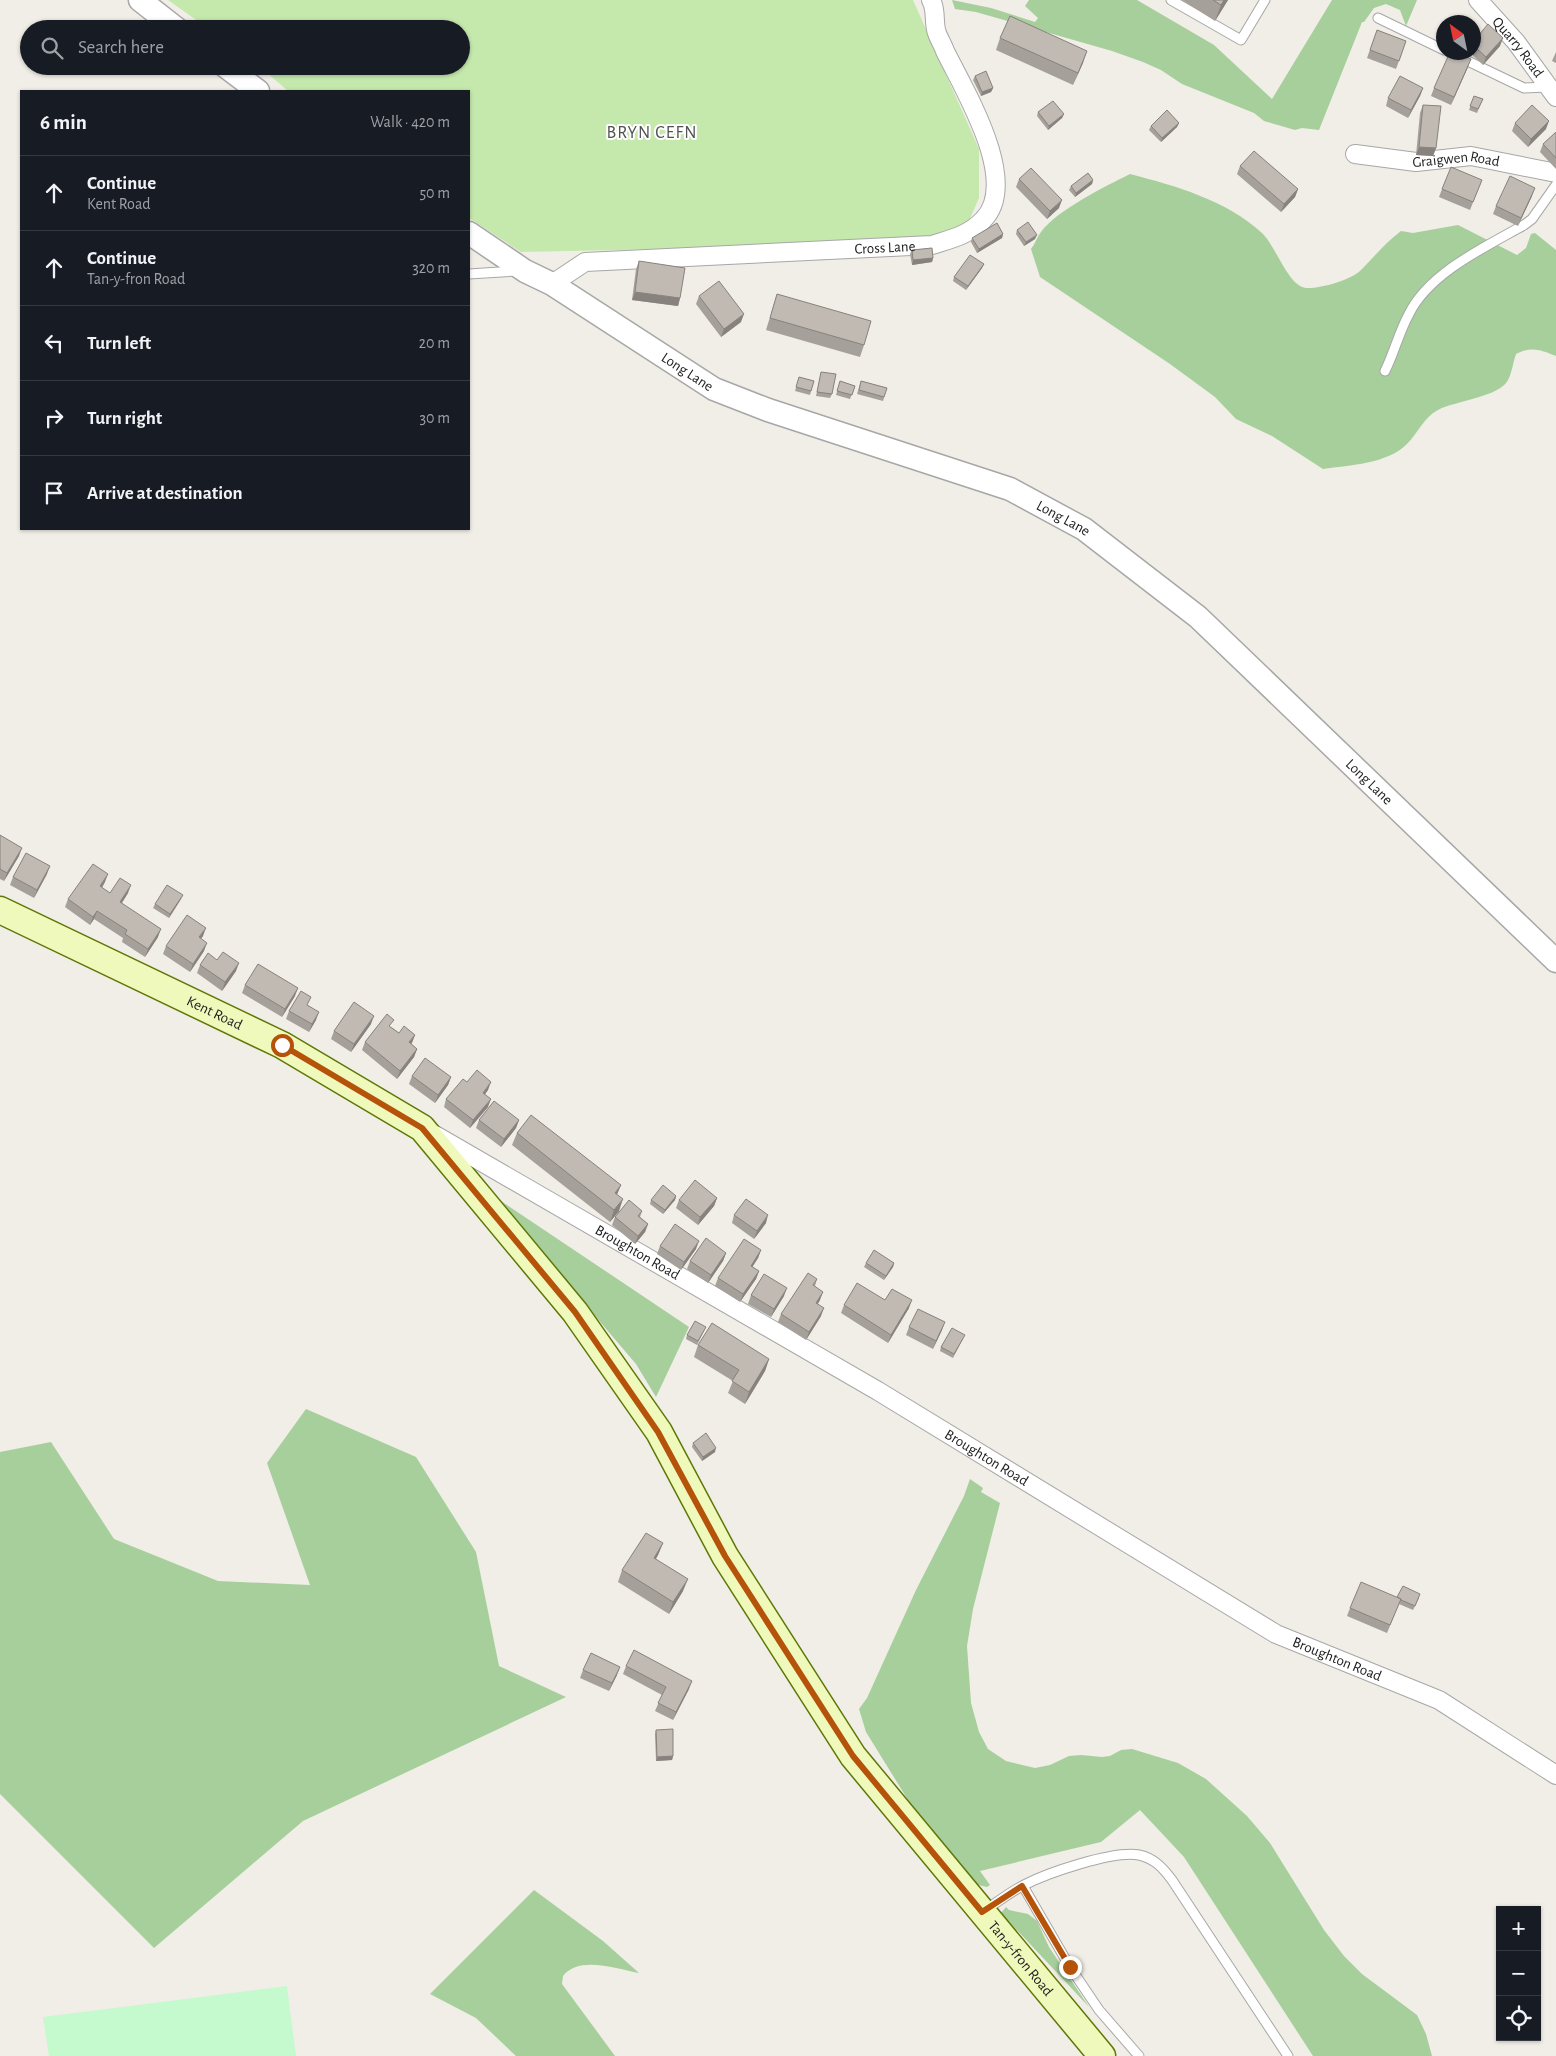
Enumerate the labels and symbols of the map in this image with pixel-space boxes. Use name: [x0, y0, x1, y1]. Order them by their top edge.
street label: Quarry Road: [1489, 14, 1546, 81]
north arrow: [1436, 15, 1481, 60]
district label: BRYN CEFN: [606, 124, 698, 142]
street label: Graigwen Road: [1412, 149, 1501, 170]
street label: Cross Lane: [854, 239, 916, 257]
street label: Long Lane: [659, 350, 716, 394]
street label: Long Lane: [1034, 498, 1093, 539]
street label: Long Lane: [1343, 756, 1395, 808]
street label: Kent Road: [184, 994, 245, 1033]
route start: [271, 1034, 294, 1057]
street label: Broughton Road: [593, 1222, 682, 1283]
street label: Broughton Road: [942, 1427, 1031, 1489]
street label: Broughton Road: [1290, 1635, 1384, 1684]
street label: Tan-y-fron Road: [985, 1918, 1056, 1999]
route end: [1059, 1956, 1082, 1979]

